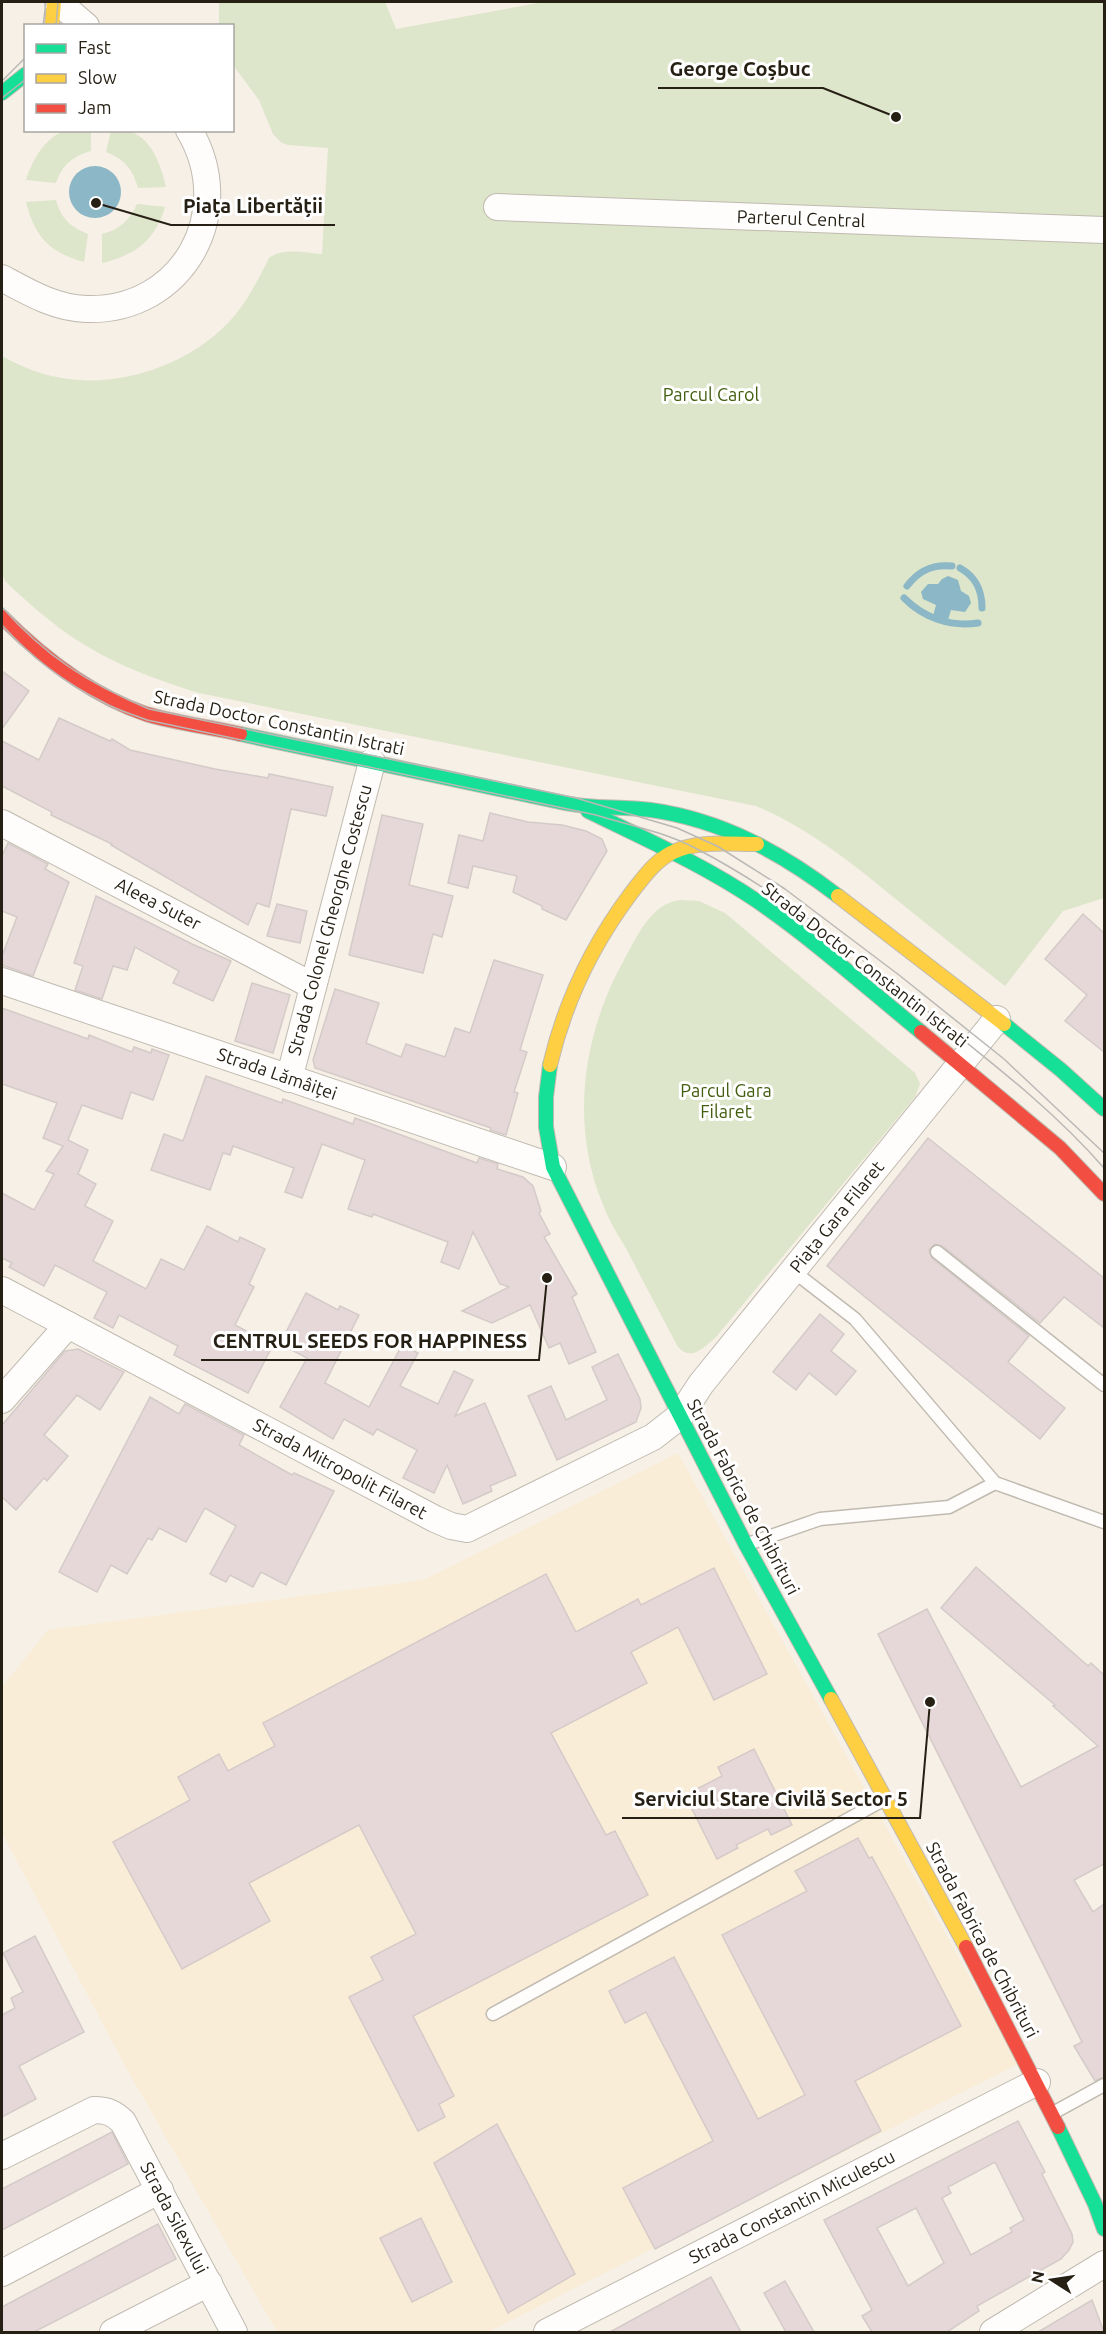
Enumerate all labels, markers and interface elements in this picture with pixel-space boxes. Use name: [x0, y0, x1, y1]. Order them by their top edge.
legend: [24, 24, 234, 132]
text: Fast: [78, 37, 111, 57]
callout: George Coșbuc: [658, 50, 823, 88]
text: George Coșbuc: [669, 57, 811, 80]
text: Slow: [78, 67, 117, 87]
text: Jam: [78, 97, 112, 117]
callout: Piața Libertății: [171, 187, 335, 225]
text: Piața Libertății: [183, 194, 323, 217]
street label: Parterul Central: [736, 206, 866, 230]
park label: Parcul Carol: [663, 384, 760, 404]
street label: Strada Doctor Constantin Istrati: [152, 686, 406, 758]
street label: Strada Colonel Gheorghe Costescu: [283, 782, 375, 1057]
street label: Aleea Suter: [112, 873, 205, 933]
street label: Strada Doctor Constantin Istrati: [759, 878, 972, 1051]
street label: Strada Lămâiței: [215, 1043, 340, 1103]
park label: Parcul Gara Filaret: [680, 1080, 772, 1121]
street label: Piața Gara Filaret: [785, 1157, 887, 1276]
callout: CENTRUL SEEDS FOR HAPPINESS: [201, 1322, 539, 1360]
text: CENTRUL SEEDS FOR HAPPINESS: [213, 1329, 527, 1352]
street label: Strada Fabrica de Chibrituri: [684, 1395, 804, 1598]
street label: Strada Mitropolit Filaret: [250, 1414, 431, 1522]
callout: Serviciul Stare Civilă Sector 5: [622, 1780, 920, 1818]
text: Serviciul Stare Civilă Sector 5: [634, 1787, 908, 1810]
street label: Strada Fabrica de Chibrituri: [923, 1838, 1043, 2041]
street label: Strada Constantin Miculescu: [685, 2145, 898, 2267]
street label: Strada Silexului: [137, 2158, 213, 2277]
north arrow: [1022, 2250, 1082, 2310]
text: N: [1027, 2269, 1047, 2285]

